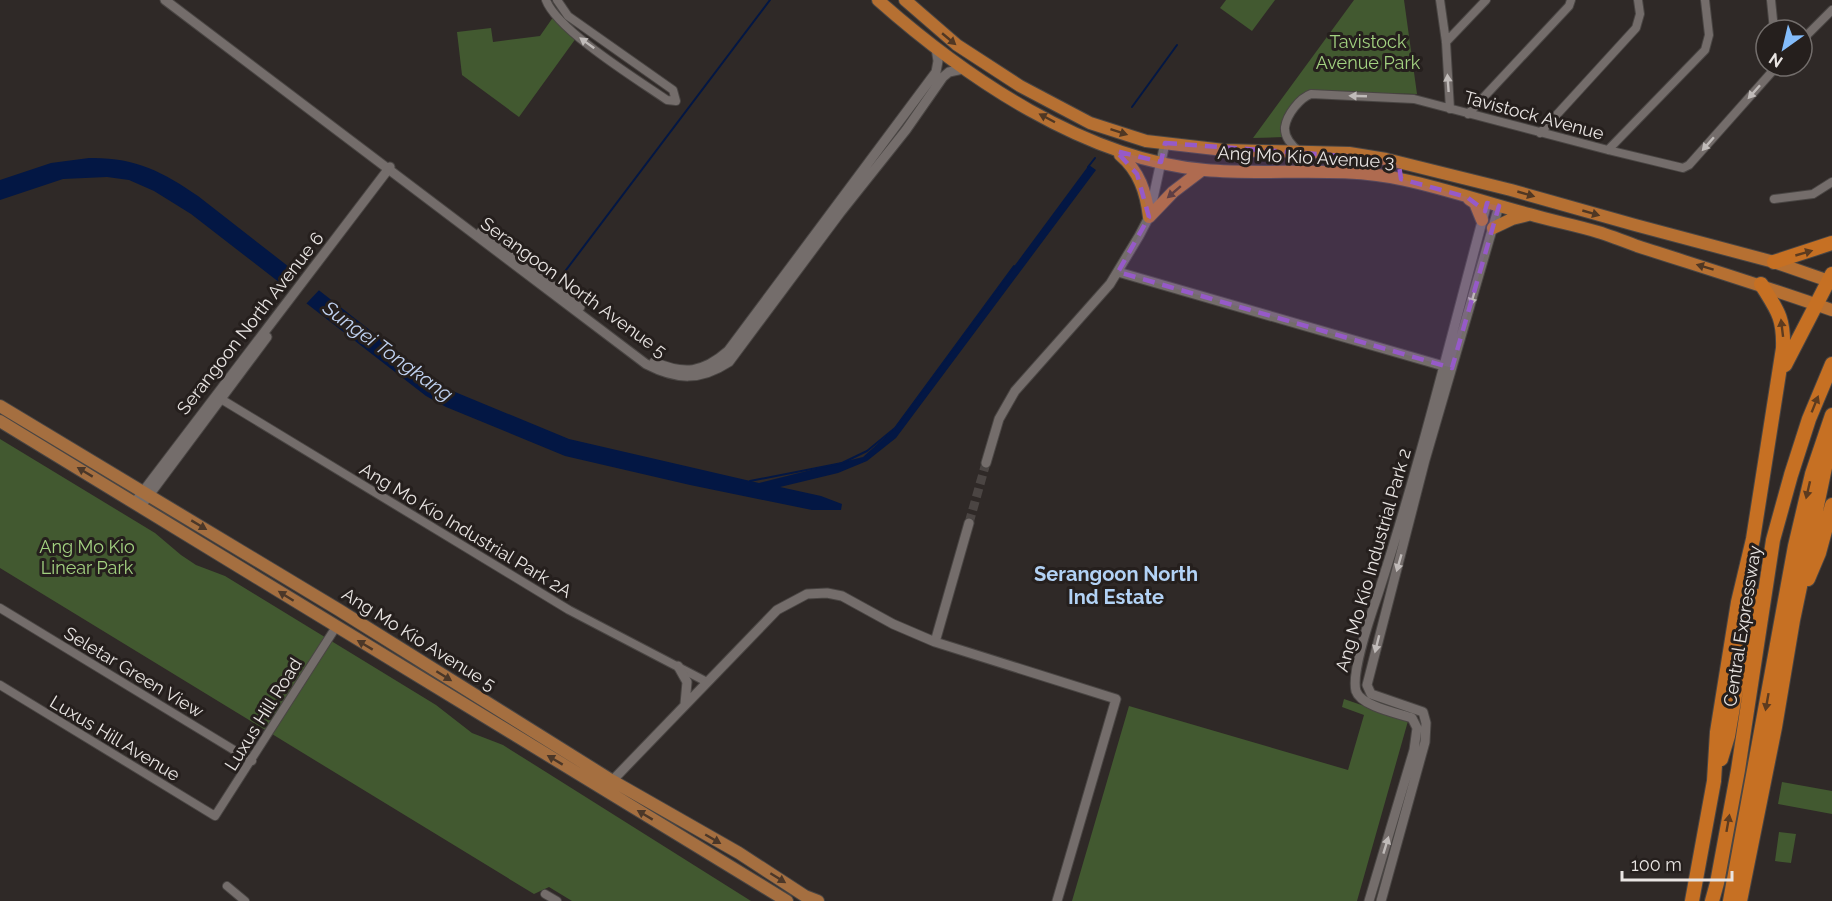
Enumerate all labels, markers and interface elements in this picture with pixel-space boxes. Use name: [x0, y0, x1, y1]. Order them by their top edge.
north arrow: [1754, 18, 1814, 78]
park label: Tavistock Avenue Park: [1316, 31, 1421, 73]
one-way arrow: [941, 32, 956, 45]
one-way arrow: [579, 37, 595, 49]
text: N: [1766, 49, 1786, 71]
one-way arrow: [1443, 73, 1453, 92]
one-way arrow: [1748, 84, 1761, 99]
street label: Tavistock Avenue: [1462, 86, 1607, 144]
one-way arrow: [1348, 91, 1367, 100]
one-way arrow: [1038, 113, 1055, 123]
one-way arrow: [1110, 128, 1128, 137]
one-way arrow: [1702, 136, 1715, 151]
street label: Ang Mo Kio Avenue 3: [1217, 142, 1395, 172]
one-way arrow: [1167, 185, 1182, 198]
one-way arrow: [1517, 190, 1535, 199]
one-way arrow: [1582, 209, 1600, 218]
street label: Serangoon North Avenue 5: [477, 212, 671, 362]
street label: Serangoon North Avenue 6: [172, 228, 328, 418]
one-way arrow: [1795, 248, 1813, 257]
one-way arrow: [1696, 262, 1714, 271]
one-way arrow: [1467, 288, 1477, 306]
water label: Sungei Tongkang: [317, 295, 458, 406]
one-way arrow: [1778, 319, 1787, 338]
one-way arrow: [1811, 395, 1820, 413]
street label: Ang Mo Kio Industrial Park 2: [1331, 446, 1415, 674]
street label: Ang Mo Kio Industrial Park 2A: [356, 458, 576, 602]
one-way arrow: [77, 466, 93, 477]
one-way arrow: [1803, 481, 1813, 500]
one-way arrow: [191, 520, 207, 531]
park label: Ang Mo Kio Linear Park: [39, 536, 135, 578]
street label: Central Expressway: [1719, 544, 1765, 708]
one-way arrow: [1394, 554, 1403, 572]
district label: Serangoon North Ind Estate: [1034, 562, 1198, 609]
street label: Ang Mo Kio Avenue 5: [338, 583, 500, 695]
one-way arrow: [278, 590, 294, 601]
street label: Seletar Green View: [61, 622, 208, 722]
one-way arrow: [1371, 635, 1381, 653]
one-way arrow: [357, 639, 373, 650]
street label: Luxus Hill Road: [220, 654, 306, 774]
one-way arrow: [436, 670, 452, 681]
street label: Luxus Hill Avenue: [46, 691, 184, 785]
one-way arrow: [1763, 693, 1772, 712]
one-way arrow: [547, 755, 563, 766]
one-way arrow: [636, 810, 653, 820]
one-way arrow: [1724, 814, 1733, 833]
one-way arrow: [705, 833, 721, 844]
one-way arrow: [1382, 836, 1391, 854]
scale bar: [1622, 844, 1732, 882]
text: 100 m: [1631, 854, 1682, 875]
one-way arrow: [770, 873, 786, 884]

